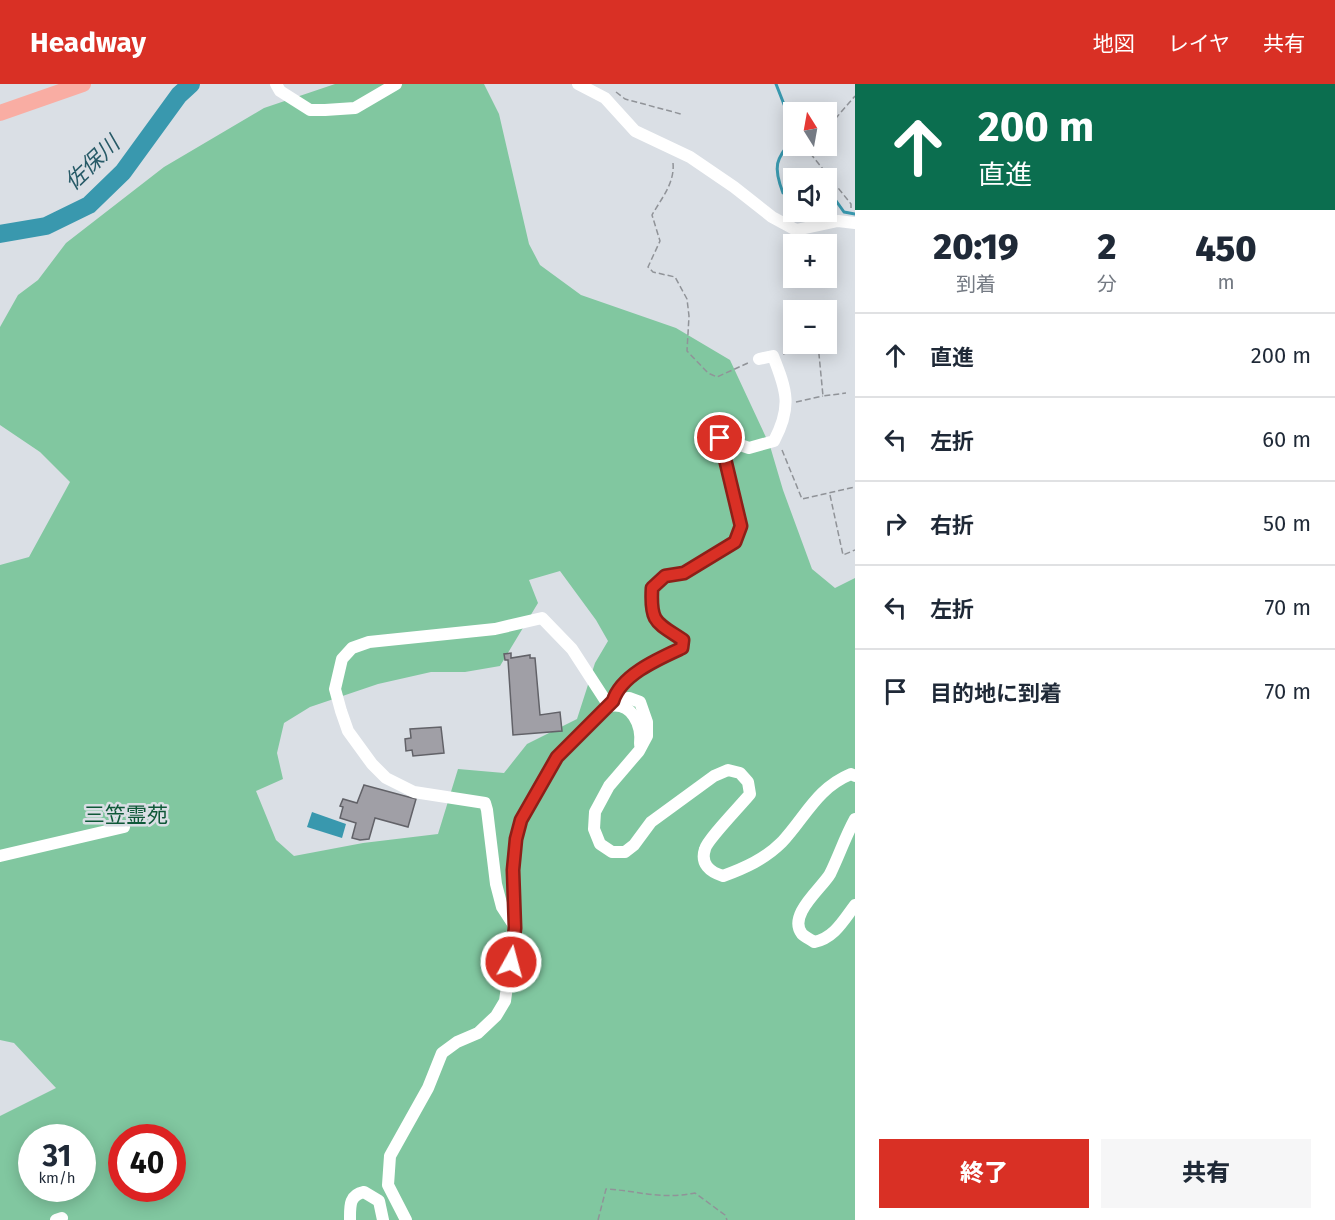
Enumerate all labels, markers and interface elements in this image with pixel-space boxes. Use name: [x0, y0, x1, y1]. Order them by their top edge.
text: Headway: [30, 26, 146, 59]
text: 地図: [1093, 31, 1135, 57]
text: レイヤ: [1168, 31, 1230, 57]
text: 共有: [1263, 31, 1305, 57]
north arrow: [783, 102, 837, 156]
map controls: [783, 102, 837, 354]
text: 200 m: [978, 102, 1094, 152]
icon: ahead: [879, 108, 957, 186]
water label: 佐保川: [59, 129, 127, 196]
text: 直進: [978, 159, 1032, 191]
button: sound: [783, 168, 837, 222]
text: 20:19: [933, 225, 1019, 269]
text: 2: [1098, 225, 1116, 269]
text: 450: [1195, 227, 1257, 271]
button: +: [783, 234, 837, 288]
text: m: [1217, 270, 1235, 294]
text: 到着: [956, 272, 996, 296]
text: 分: [1097, 272, 1117, 296]
button: −: [783, 300, 837, 354]
icon: ahead: [879, 339, 912, 372]
text: 200 m: [1251, 342, 1311, 369]
text: 直進: [930, 344, 974, 371]
pin: [694, 412, 745, 463]
icon: arrive: [703, 421, 736, 454]
icon: left: [879, 423, 912, 456]
text: 60 m: [1262, 426, 1311, 453]
text: 左折: [930, 428, 974, 455]
icon: right: [879, 507, 912, 540]
text: 50 m: [1263, 510, 1311, 537]
text: 右折: [930, 512, 974, 539]
icon: left: [879, 591, 912, 624]
text: 70 m: [1265, 594, 1311, 621]
text: 左折: [930, 596, 974, 623]
icon: arrive: [879, 675, 912, 708]
text: 70 m: [1265, 678, 1311, 705]
text: 目的地に到着: [930, 680, 1062, 707]
park label: 三笠霊苑: [84, 802, 168, 828]
position arrow: [479, 930, 543, 994]
speed limit sign: 40: [108, 1124, 186, 1202]
text: 31: [43, 1138, 71, 1174]
button: 終了: [879, 1139, 1089, 1208]
button: 共有: [1101, 1139, 1311, 1208]
text: km/h: [38, 1169, 76, 1187]

